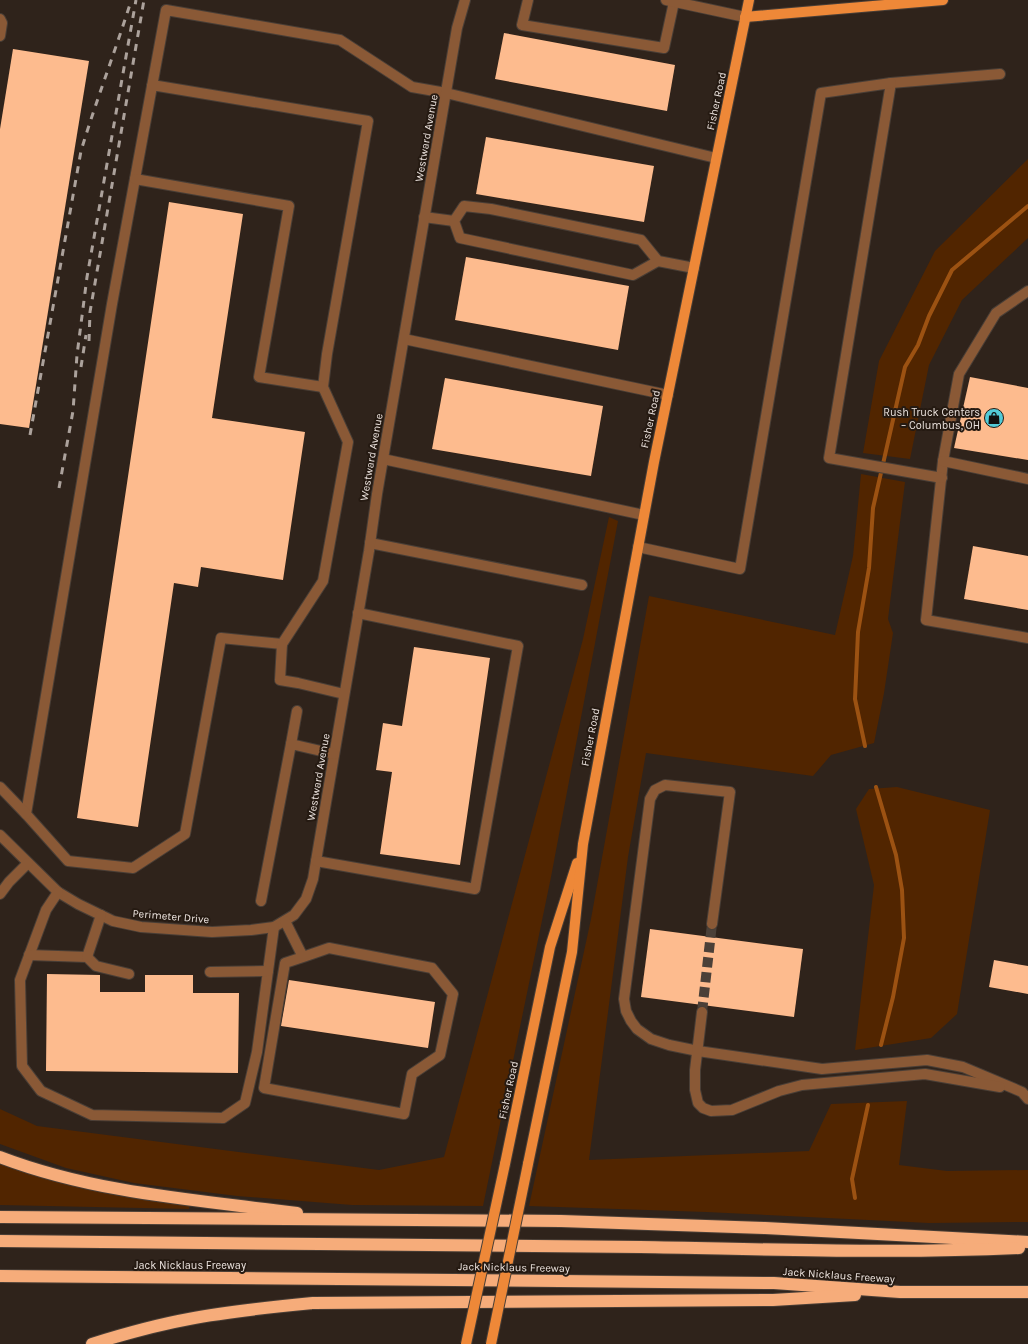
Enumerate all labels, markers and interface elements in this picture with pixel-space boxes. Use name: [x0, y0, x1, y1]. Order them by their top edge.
street label: Fisher Road: [704, 71, 729, 131]
street label: Westward Avenue: [412, 93, 441, 183]
street label: Fisher Road: [638, 389, 663, 449]
place label: Rush Truck Centers – Columbus, OH: [883, 406, 980, 432]
shop icon: Rush Truck Centers – Columbus, OH: [983, 407, 1005, 429]
street label: Westward Avenue: [357, 412, 386, 502]
street label: Fisher Road: [578, 707, 603, 767]
street label: Westward Avenue: [304, 732, 333, 822]
street label: Perimeter Drive: [132, 907, 210, 926]
street label: Fisher Road: [496, 1060, 521, 1120]
street label: Jack Nicklaus Freeway: [134, 1259, 246, 1272]
street label: Jack Nicklaus Freeway: [458, 1260, 570, 1275]
street label: Jack Nicklaus Freeway: [783, 1265, 895, 1286]

